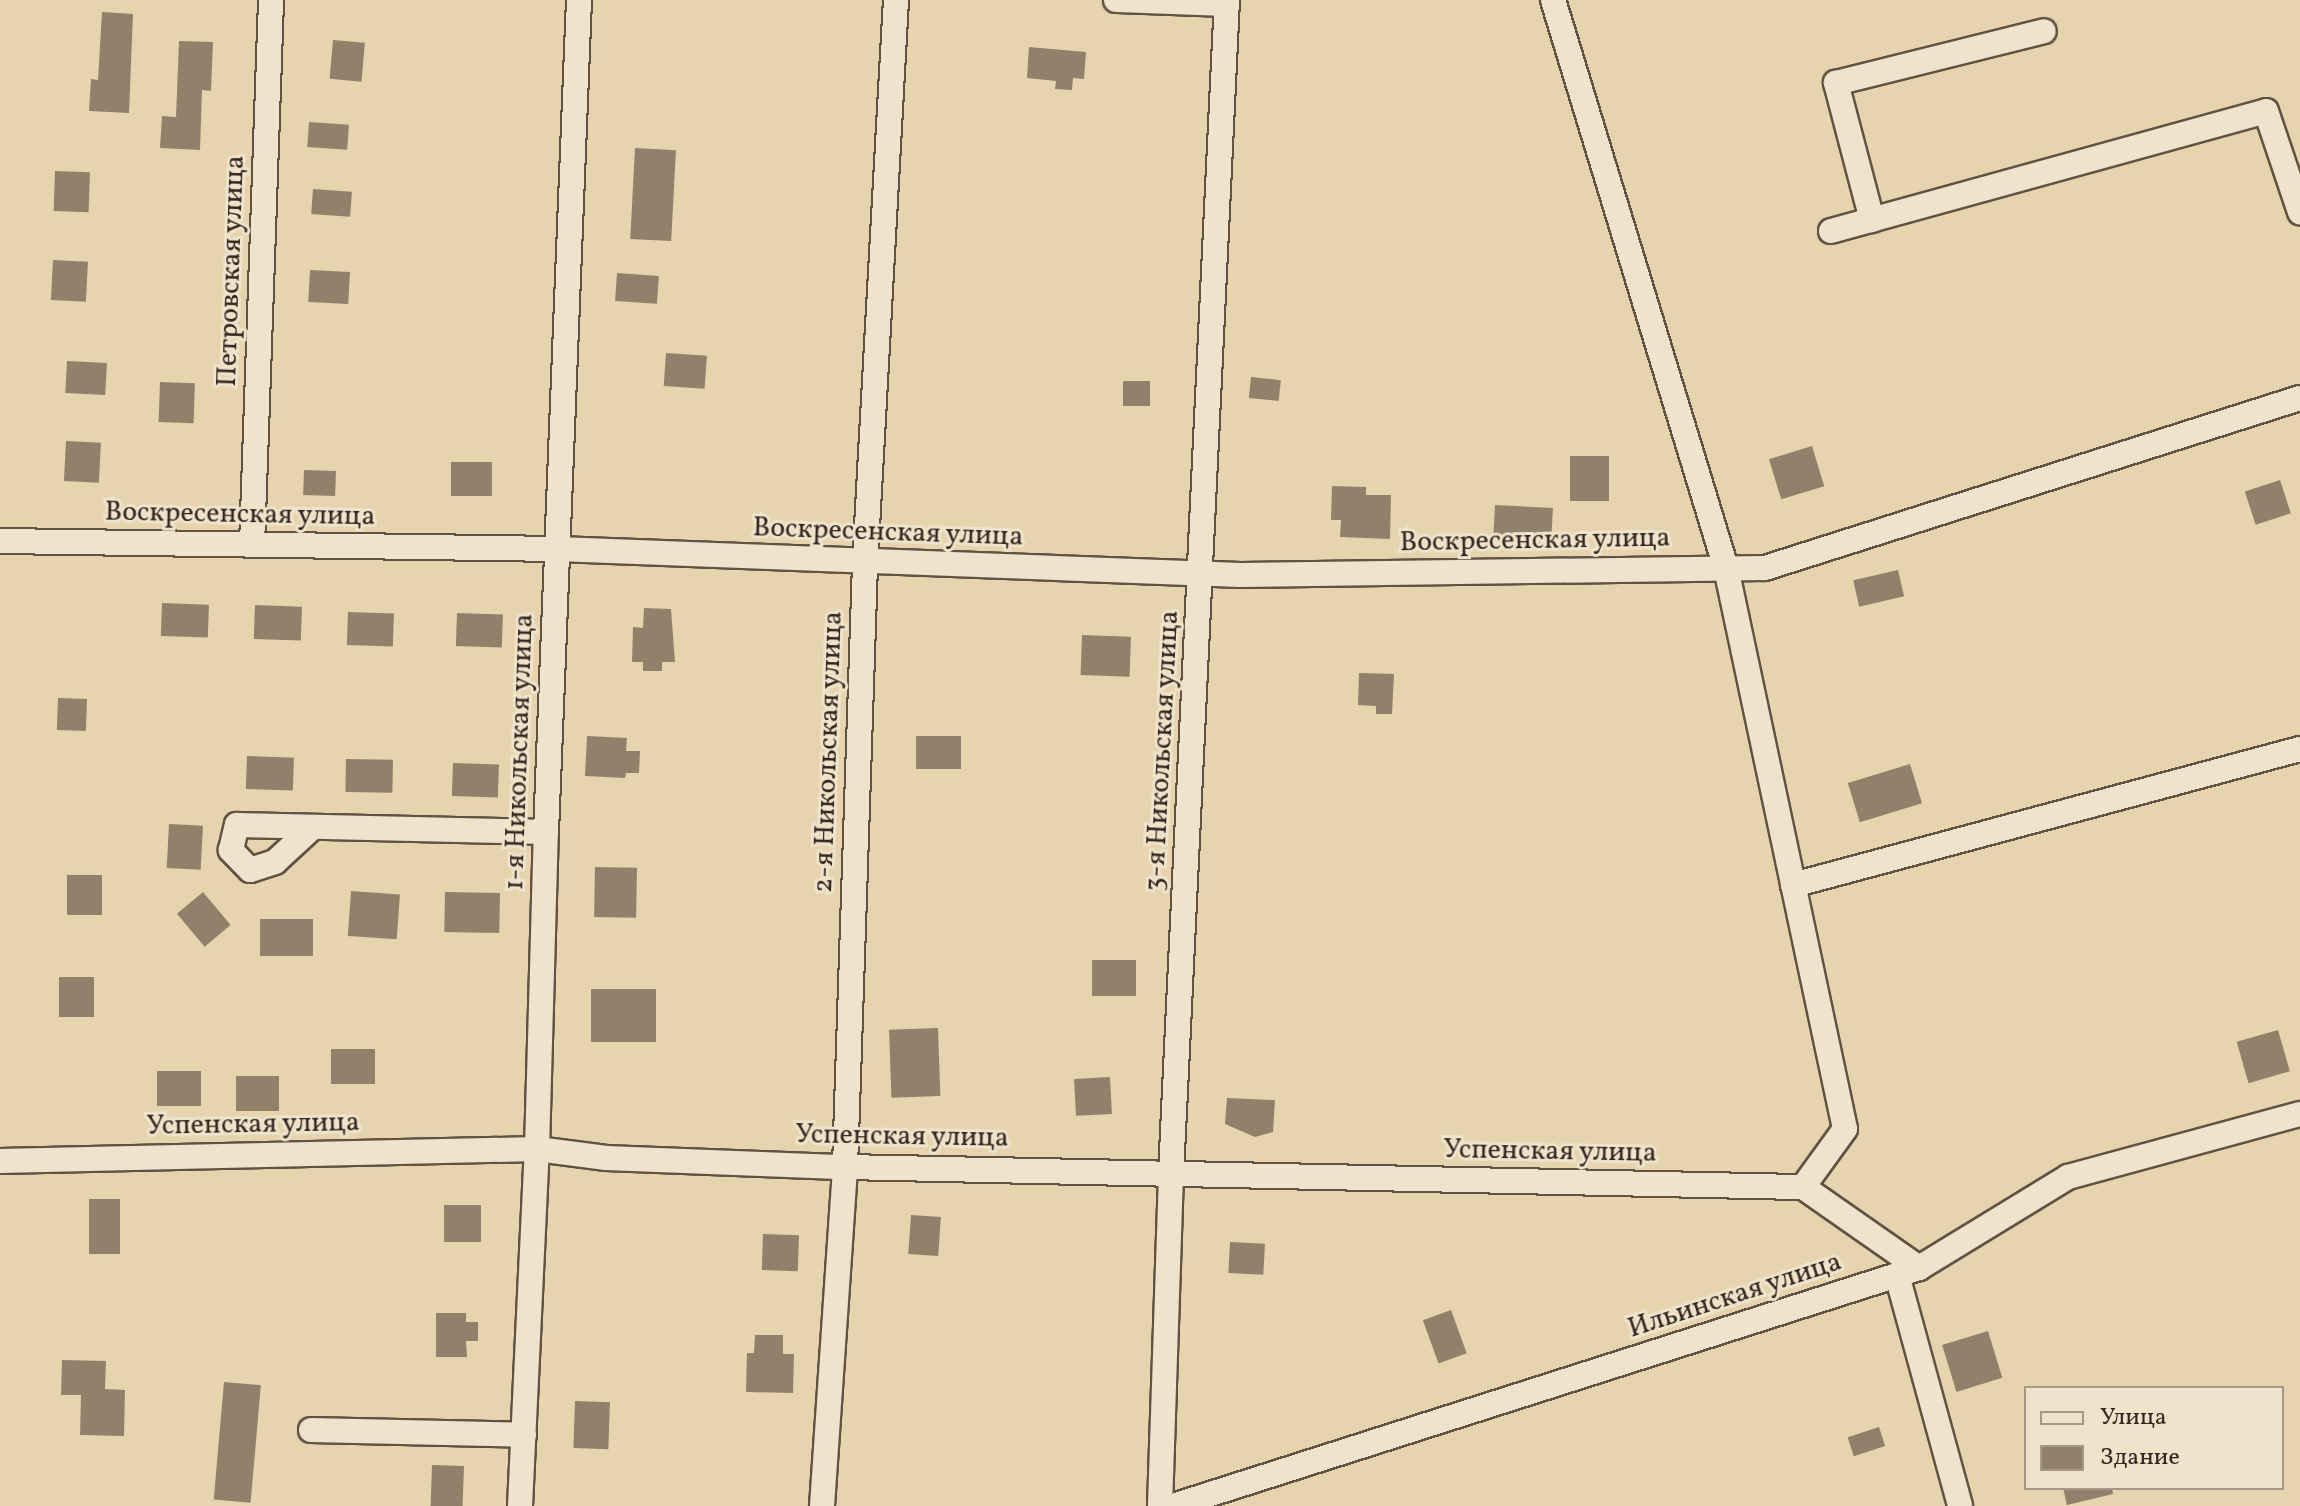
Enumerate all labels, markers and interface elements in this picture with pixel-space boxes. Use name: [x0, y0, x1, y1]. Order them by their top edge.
street label: Петровская улица: [211, 154, 253, 388]
street label: Воскресенская улица: [104, 496, 376, 534]
street label: Воскресенская улица: [752, 511, 1024, 555]
street label: Воскресенская улица: [1399, 522, 1671, 560]
street label: 3-я Никольская улица: [1139, 609, 1187, 893]
street label: 2-я Никольская улица: [807, 610, 851, 894]
street label: 1-я Никольская улица: [498, 613, 542, 891]
street label: Успенская улица: [146, 1106, 360, 1144]
street label: Успенская улица: [795, 1118, 1009, 1156]
street label: Успенская улица: [1443, 1133, 1657, 1171]
street label: Ильинская улица: [1623, 1245, 1847, 1347]
legend: [2024, 1386, 2284, 1490]
text: Улица: [2100, 1401, 2167, 1435]
text: Здание: [2100, 1441, 2180, 1475]

